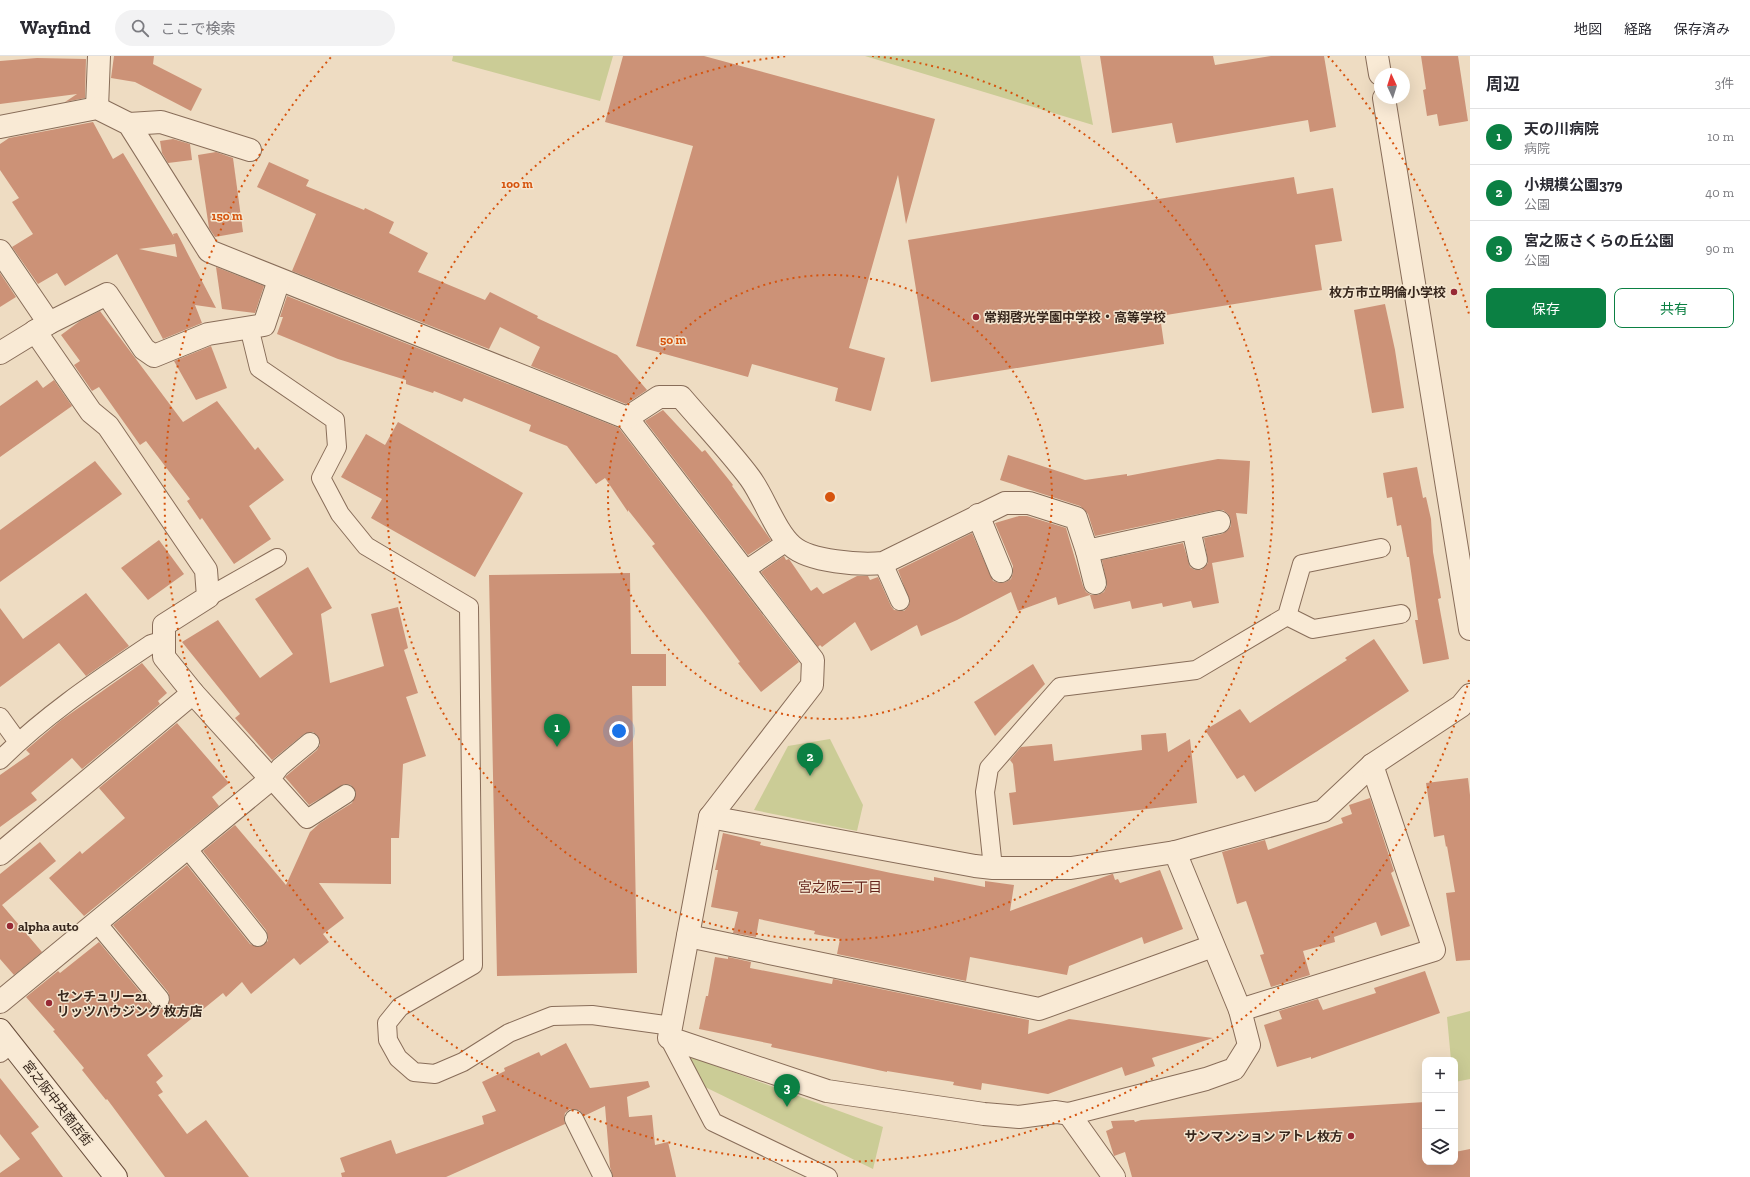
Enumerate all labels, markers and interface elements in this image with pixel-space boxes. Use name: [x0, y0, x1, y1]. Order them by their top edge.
search box: [115, 10, 395, 46]
text: Wayfind: [20, 16, 91, 39]
icon: search: [129, 17, 151, 39]
text: ここで検索: [161, 20, 236, 38]
text: 地図: [1574, 21, 1602, 38]
text: 経路: [1624, 21, 1652, 38]
text: 保存済み: [1674, 21, 1730, 38]
north arrow: [1374, 68, 1410, 104]
text: 周辺: [1486, 74, 1520, 94]
text: 3件: [1715, 76, 1734, 91]
text: 天の川病院: [1524, 120, 1599, 138]
text: 1: [1496, 129, 1502, 144]
text: 10 m: [1707, 129, 1734, 144]
text: 病院: [1524, 141, 1550, 156]
text: 小規模公園379: [1524, 176, 1622, 194]
text: 100 m: [501, 177, 533, 191]
text: 2: [1496, 185, 1502, 200]
text: 40 m: [1705, 185, 1734, 200]
text: 公園: [1524, 197, 1550, 212]
text: 150 m: [212, 209, 243, 223]
text: 宮之阪さくらの丘公園: [1524, 232, 1674, 250]
text: 3: [1496, 241, 1502, 256]
text: 90 m: [1705, 241, 1734, 256]
text: 公園: [1524, 253, 1550, 268]
place label: 枚方市立明倫小学校: [1329, 285, 1446, 300]
marker: 枚方市立明倫小学校: [1449, 287, 1459, 297]
button: 保存: [1486, 288, 1606, 328]
button: 共有: [1614, 288, 1734, 328]
place label: 常翔啓光学園中学校・高等学校: [984, 310, 1166, 325]
marker: 常翔啓光学園中学校・高等学校: [971, 312, 981, 322]
text: 50 m: [660, 333, 686, 347]
centre of rings: [823, 490, 837, 504]
pin: 1: [544, 714, 570, 747]
your location: [609, 721, 629, 741]
pin: 2: [797, 743, 823, 776]
district label: 宮之阪二丁目: [798, 879, 882, 896]
place label: alpha auto: [18, 919, 79, 934]
marker: alpha auto: [5, 921, 15, 931]
place label: センチュリー21 リッツハウジング 枚方店: [57, 989, 202, 1019]
marker: センチュリー21 リッツハウジング 枚方店: [44, 998, 54, 1008]
map controls: [1422, 1057, 1458, 1165]
button: +: [1422, 1057, 1458, 1093]
street label: 宮之阪中央商店街: [20, 1058, 96, 1149]
pin: 3: [774, 1074, 800, 1107]
button: −: [1422, 1093, 1458, 1129]
place label: サンマンション アトレ枚方: [1185, 1129, 1343, 1144]
button: layers: [1422, 1129, 1458, 1165]
marker: サンマンション アトレ枚方: [1346, 1131, 1356, 1141]

